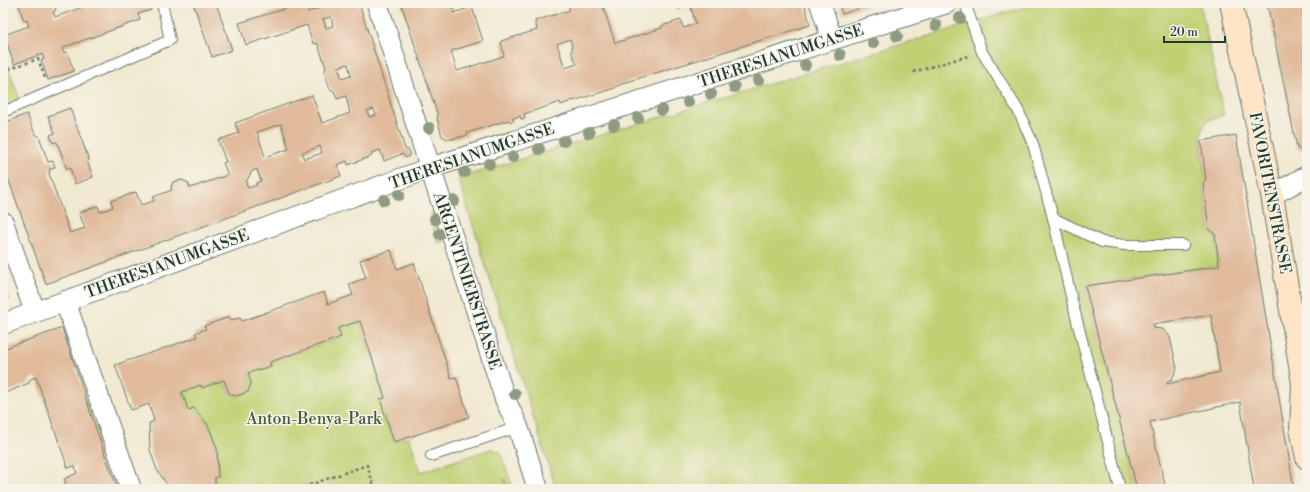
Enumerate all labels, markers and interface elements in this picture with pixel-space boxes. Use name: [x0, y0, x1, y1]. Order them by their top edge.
scale bar: [1164, 18, 1225, 44]
street label: THERESIANUMGASSE: [696, 20, 866, 92]
text: 20 m: [1170, 25, 1198, 40]
street label: FAVORITENSTRASSE: [1245, 111, 1295, 275]
street label: THERESIANUMGASSE: [387, 118, 557, 194]
street label: ARGENTINIERSTRASSE: [428, 189, 505, 372]
street label: THERESIANUMGASSE: [82, 225, 252, 303]
park label: Anton-Benya-Park: [246, 409, 383, 429]

